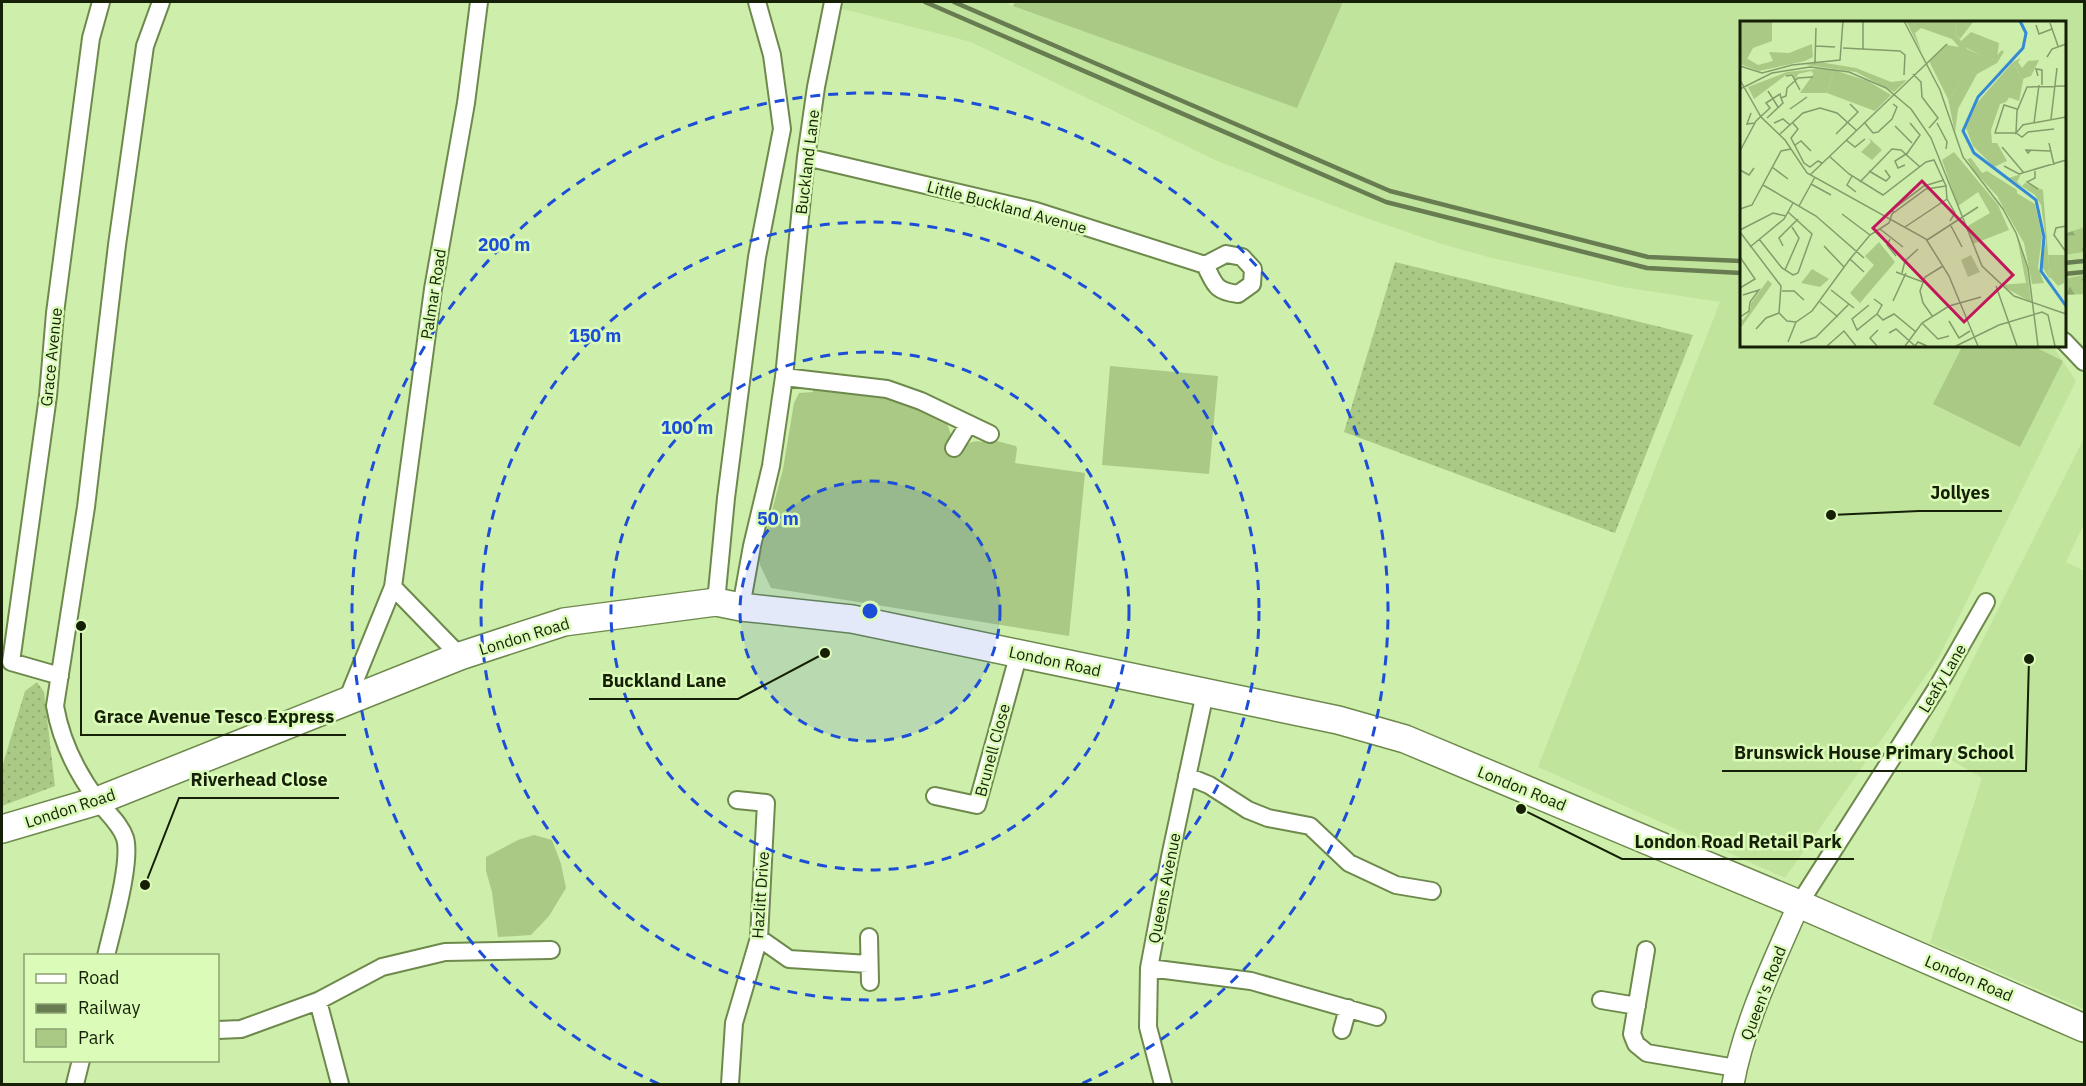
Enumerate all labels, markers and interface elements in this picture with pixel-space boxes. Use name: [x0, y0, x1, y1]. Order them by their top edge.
inset map: [1740, 21, 2065, 346]
street label: Buckland Lane: [791, 108, 823, 216]
street label: Little Buckland Avenue: [925, 176, 1089, 238]
text: 200 m: [478, 233, 530, 256]
street label: Palmar Road: [416, 247, 450, 341]
street label: Grace Avenue: [36, 306, 66, 407]
text: 150 m: [569, 324, 621, 347]
text: 100 m: [661, 416, 713, 439]
callout: Jollyes: [1919, 475, 2002, 511]
text: Jollyes: [1930, 481, 1990, 504]
text: 50 m: [757, 507, 799, 530]
centre of rings: [860, 601, 880, 621]
street label: London Road: [476, 613, 572, 659]
street label: Leafy Lane: [1914, 640, 1970, 716]
street label: London Road: [1007, 641, 1103, 681]
callout: Buckland Lane: [589, 663, 738, 699]
text: Buckland Lane: [602, 669, 726, 692]
callout: Grace Avenue Tesco Express: [81, 699, 346, 735]
street label: Brunell Close: [970, 701, 1014, 799]
text: Grace Avenue Tesco Express: [94, 705, 334, 728]
callout: Brunswick House Primary School: [1722, 735, 2026, 771]
text: Brunswick House Primary School: [1734, 741, 2014, 764]
street label: London Road: [1475, 761, 1569, 815]
callout: Riverhead Close: [179, 762, 339, 798]
text: Riverhead Close: [191, 768, 328, 791]
street label: London Road: [22, 784, 118, 832]
callout: London Road Retail Park: [1622, 823, 1854, 859]
text: London Road Retail Park: [1634, 830, 1842, 853]
street label: Queens Avenue: [1143, 831, 1185, 945]
street label: Hazlitt Drive: [747, 850, 773, 939]
street label: Queen's Road: [1736, 943, 1790, 1043]
street label: London Road: [1922, 950, 2016, 1006]
legend: [24, 954, 219, 1062]
text: Road: [78, 966, 119, 989]
text: Railway: [78, 996, 140, 1019]
text: Park: [78, 1026, 115, 1049]

